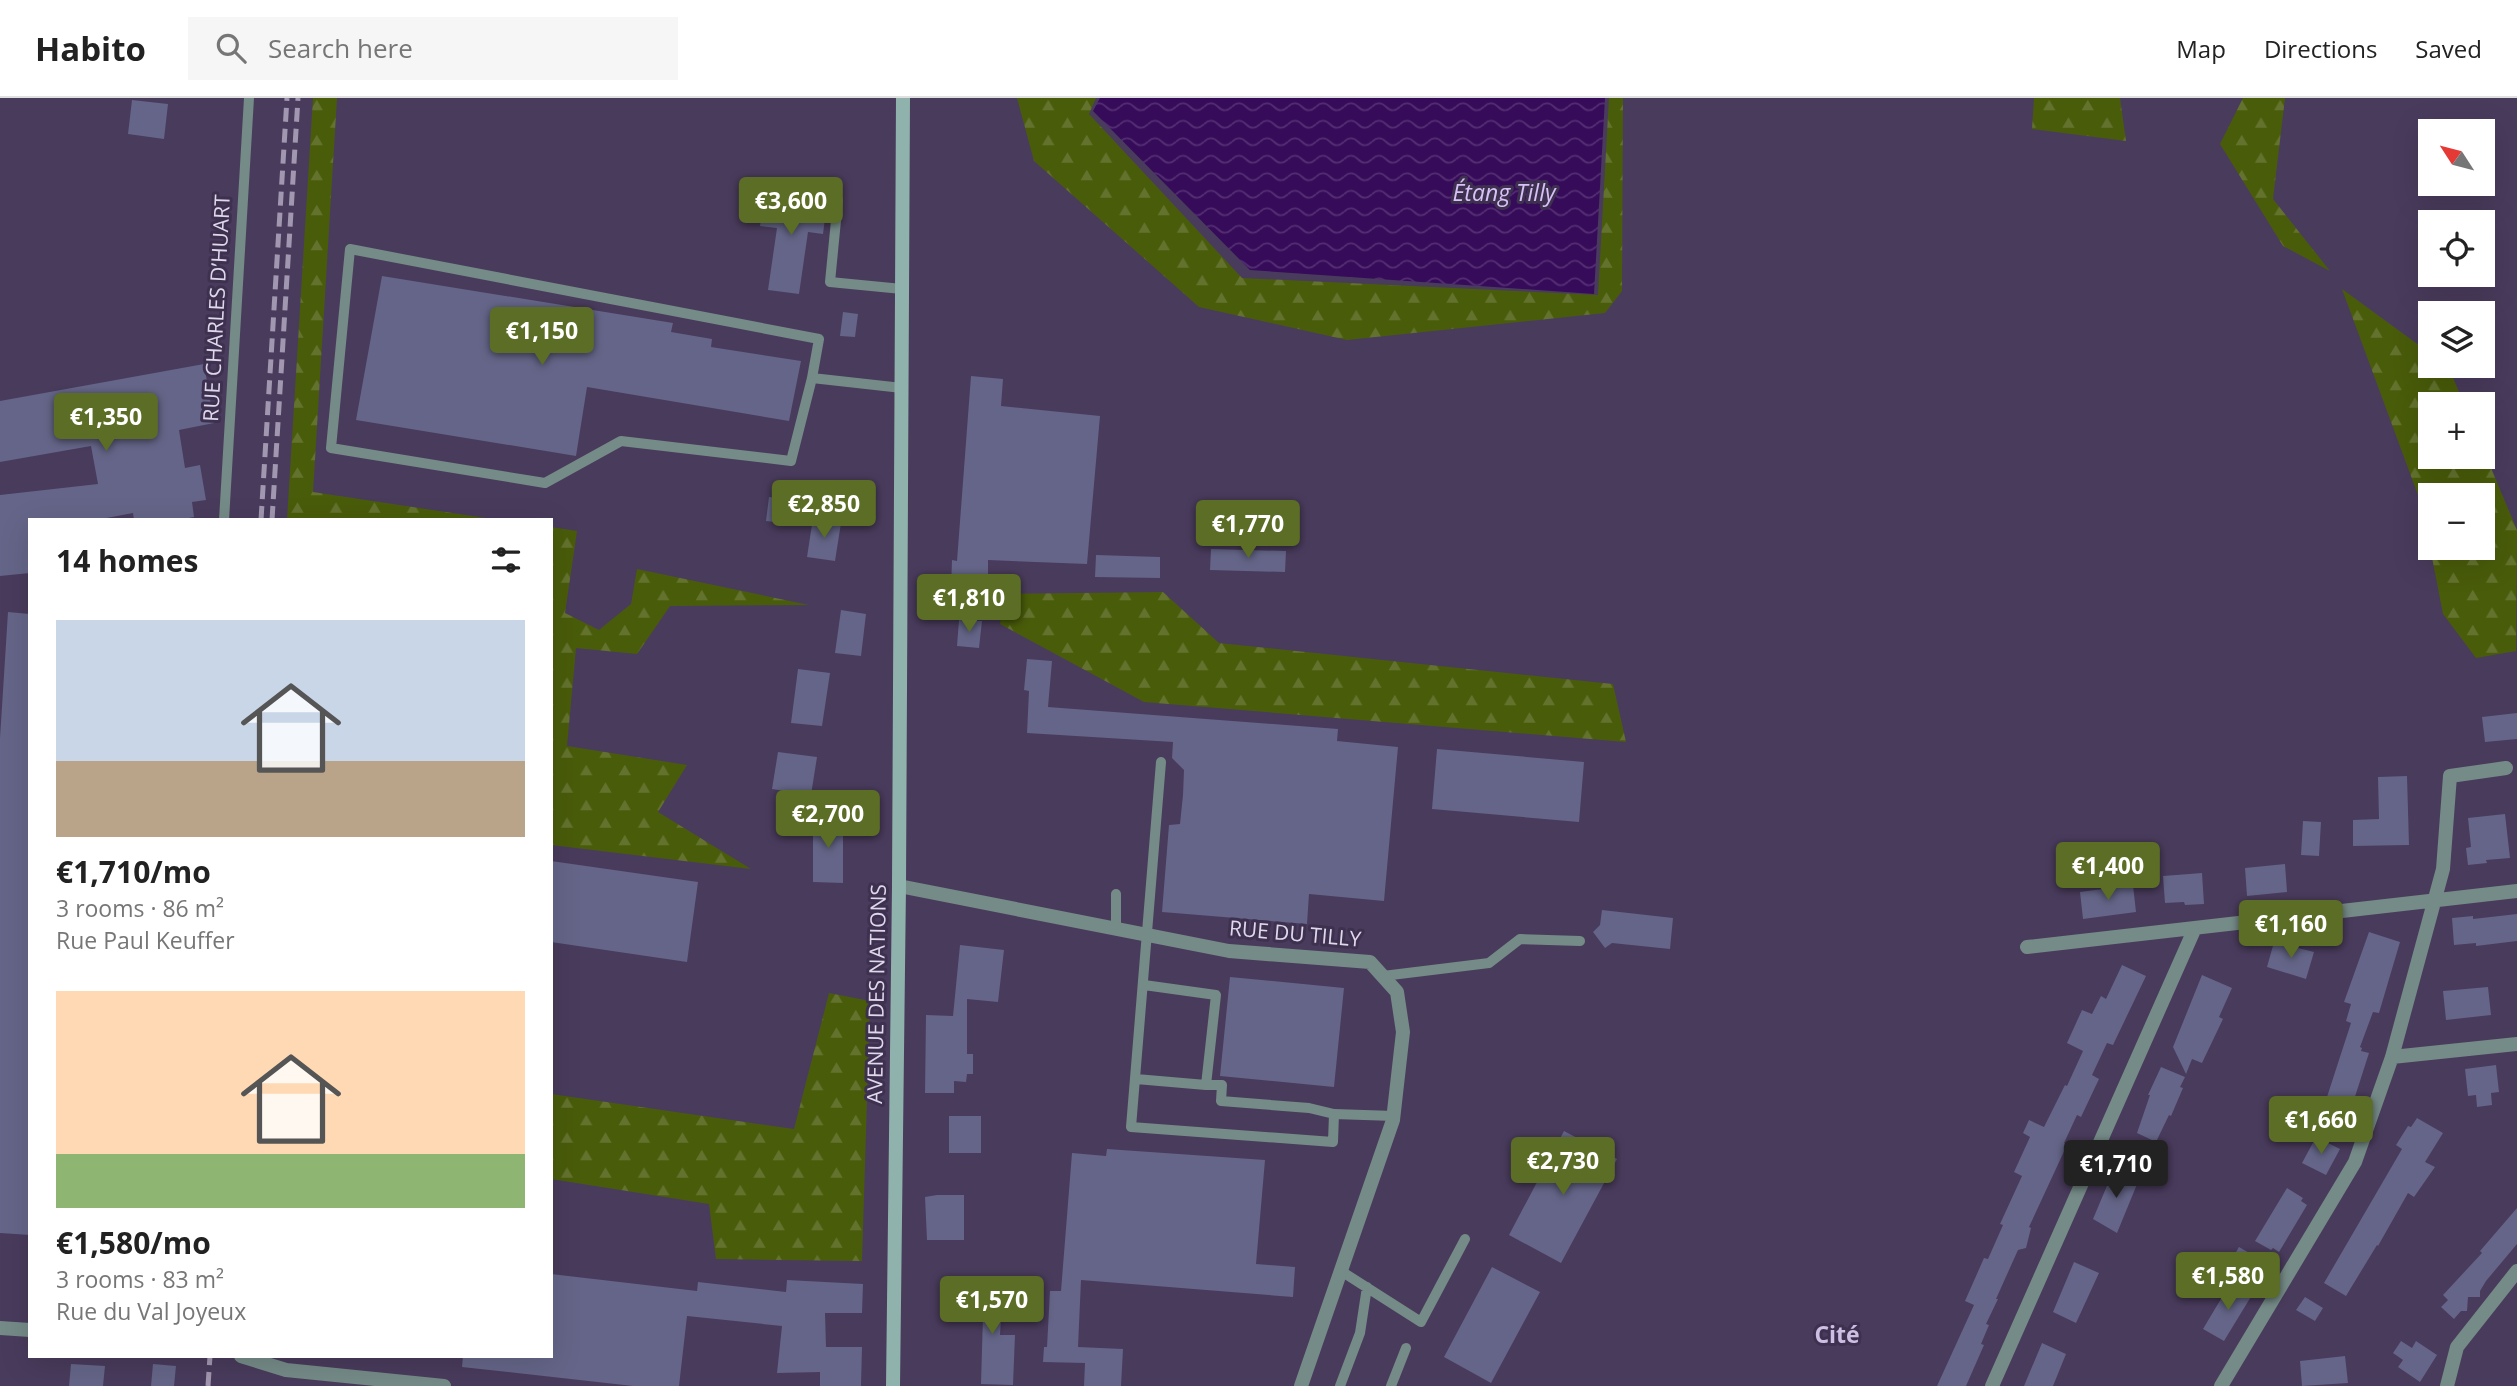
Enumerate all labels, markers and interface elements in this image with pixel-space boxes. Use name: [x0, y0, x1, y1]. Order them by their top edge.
search box: [188, 17, 678, 80]
text: Habito: [35, 26, 146, 71]
icon: search: [212, 29, 250, 67]
text: Search here: [268, 30, 413, 66]
text: Map: [2176, 32, 2226, 65]
text: Directions: [2264, 32, 2377, 65]
text: Saved: [2415, 32, 2482, 65]
north arrow: [2418, 119, 2496, 196]
map controls: [2418, 119, 2495, 560]
water label: Étang Tilly: [1452, 176, 1557, 208]
pin: €3,600: [734, 178, 848, 237]
text: €3,600: [755, 184, 827, 216]
street label: RUE CHARLES D’HUART: [196, 193, 236, 422]
button: locate: [2418, 210, 2495, 287]
button: layers: [2418, 301, 2495, 378]
pin: €1,150: [485, 308, 599, 367]
text: €1,150: [506, 314, 578, 346]
button: +: [2418, 392, 2495, 469]
pin: €1,350: [49, 394, 163, 453]
text: €1,350: [70, 400, 142, 432]
pin: €2,850: [767, 480, 881, 540]
button: −: [2418, 483, 2495, 560]
text: €2,850: [788, 487, 860, 519]
pin: €1,770: [1191, 500, 1305, 560]
text: €1,770: [1212, 507, 1284, 539]
text: 14 homes: [56, 540, 199, 581]
icon: filters: [487, 541, 525, 579]
pin: €1,810: [912, 574, 1026, 634]
text: €1,810: [933, 581, 1005, 613]
icon: home: [228, 665, 354, 791]
pin: €2,700: [771, 790, 885, 850]
text: €2,700: [792, 797, 864, 829]
pin: €1,400: [2051, 842, 2165, 902]
text: €1,400: [2072, 849, 2144, 881]
text: €1,710/mo: [56, 851, 211, 892]
street label: AVENUE DES NATIONS: [860, 884, 892, 1104]
text: 3 rooms · 86 m²: [56, 892, 224, 924]
pin: €1,160: [2234, 900, 2348, 960]
text: €1,160: [2255, 907, 2327, 939]
street label: RUE DU TILLY: [1228, 913, 1363, 953]
text: Rue Paul Keuffer: [56, 924, 235, 956]
icon: home: [228, 1036, 354, 1162]
pin: €1,660: [2264, 1096, 2378, 1156]
text: €1,660: [2285, 1103, 2357, 1135]
pin: €2,730: [1506, 1138, 1620, 1197]
pin: €1,710: [2059, 1140, 2173, 1200]
text: €2,730: [1527, 1144, 1599, 1176]
text: €1,710: [2080, 1147, 2152, 1179]
text: €1,580/mo: [56, 1222, 211, 1263]
pin: €1,580: [2171, 1252, 2285, 1312]
text: €1,580: [2192, 1259, 2264, 1291]
text: 3 rooms · 83 m²: [56, 1263, 224, 1295]
pin: €1,570: [935, 1276, 1049, 1336]
text: €1,570: [956, 1283, 1028, 1315]
text: Rue du Val Joyeux: [56, 1295, 246, 1327]
district label: Cité: [1814, 1318, 1860, 1350]

